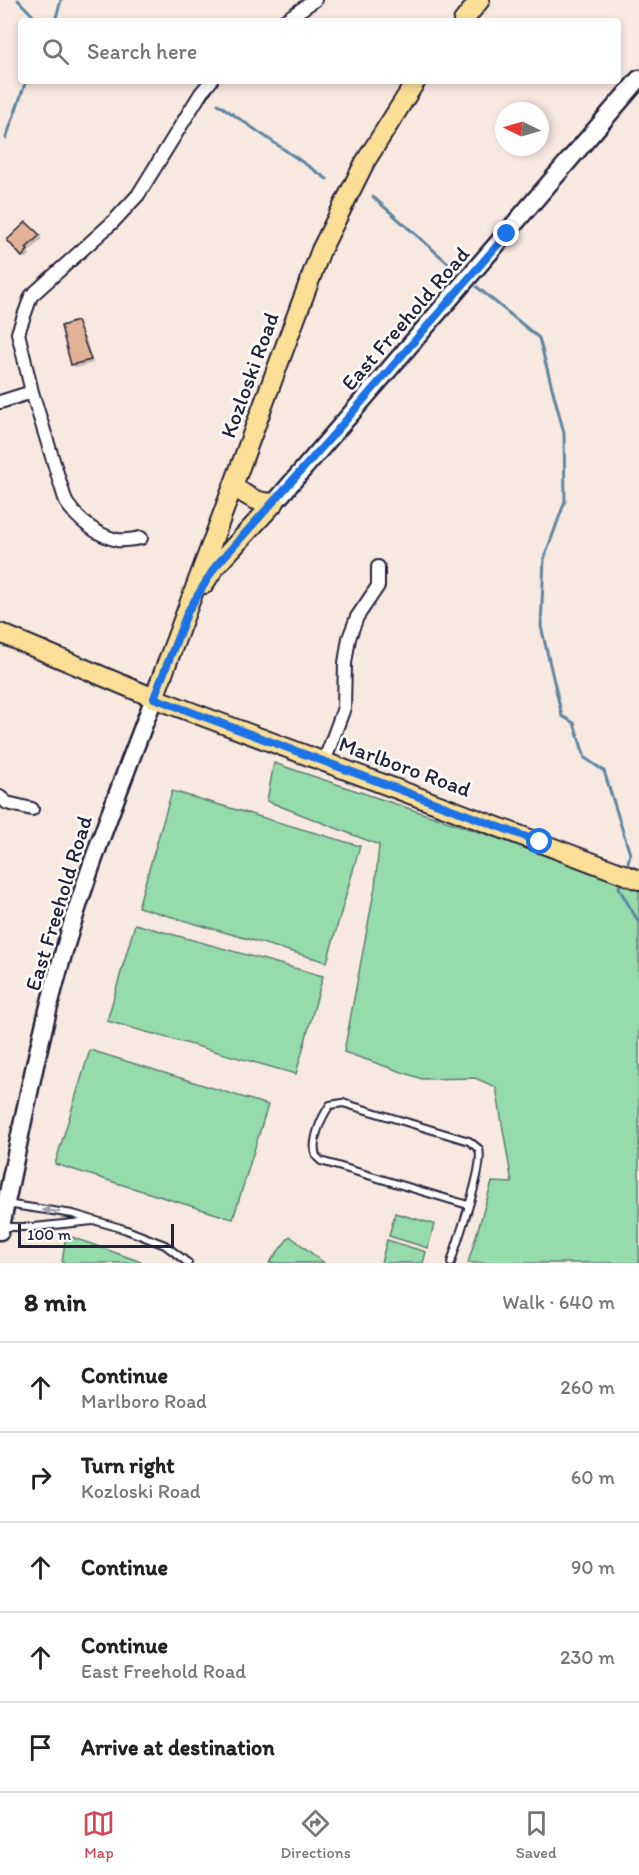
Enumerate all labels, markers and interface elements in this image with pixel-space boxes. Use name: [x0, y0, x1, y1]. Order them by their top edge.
search box: [18, 18, 621, 84]
icon: search: [39, 35, 72, 68]
text: Search here: [87, 38, 197, 65]
north arrow: [495, 102, 549, 156]
route end: [493, 220, 519, 246]
street label: East Freehold Road: [336, 241, 475, 396]
street label: Kozloski Road: [214, 309, 285, 442]
street label: Marlboro Road: [335, 730, 475, 803]
street label: East Freehold Road: [19, 812, 98, 994]
route start: [526, 828, 552, 854]
one-way arrow: [42, 1206, 61, 1215]
scale bar: [18, 1221, 174, 1248]
text: 100 m: [27, 1225, 71, 1244]
text: 8 min: [24, 1286, 86, 1318]
text: Walk · 640 m: [502, 1290, 615, 1314]
text: Continue: [81, 1362, 168, 1389]
icon: ahead: [24, 1371, 57, 1404]
text: 260 m: [560, 1375, 615, 1399]
text: Marlboro Road: [81, 1389, 207, 1413]
text: Turn right: [81, 1452, 175, 1479]
icon: right: [24, 1461, 57, 1494]
text: 60 m: [571, 1465, 615, 1489]
text: Kozloski Road: [81, 1479, 200, 1503]
icon: ahead: [24, 1551, 57, 1584]
text: Continue: [81, 1554, 168, 1581]
text: 90 m: [571, 1555, 615, 1579]
text: Continue: [81, 1632, 168, 1659]
icon: ahead: [24, 1641, 57, 1674]
text: 230 m: [560, 1645, 615, 1669]
text: East Freehold Road: [81, 1659, 246, 1683]
icon: arrive: [24, 1731, 57, 1764]
text: Arrive at destination: [81, 1734, 275, 1761]
tab: Map: [82, 1807, 115, 1862]
tab: Directions: [280, 1807, 351, 1862]
tab: Saved: [516, 1807, 557, 1862]

